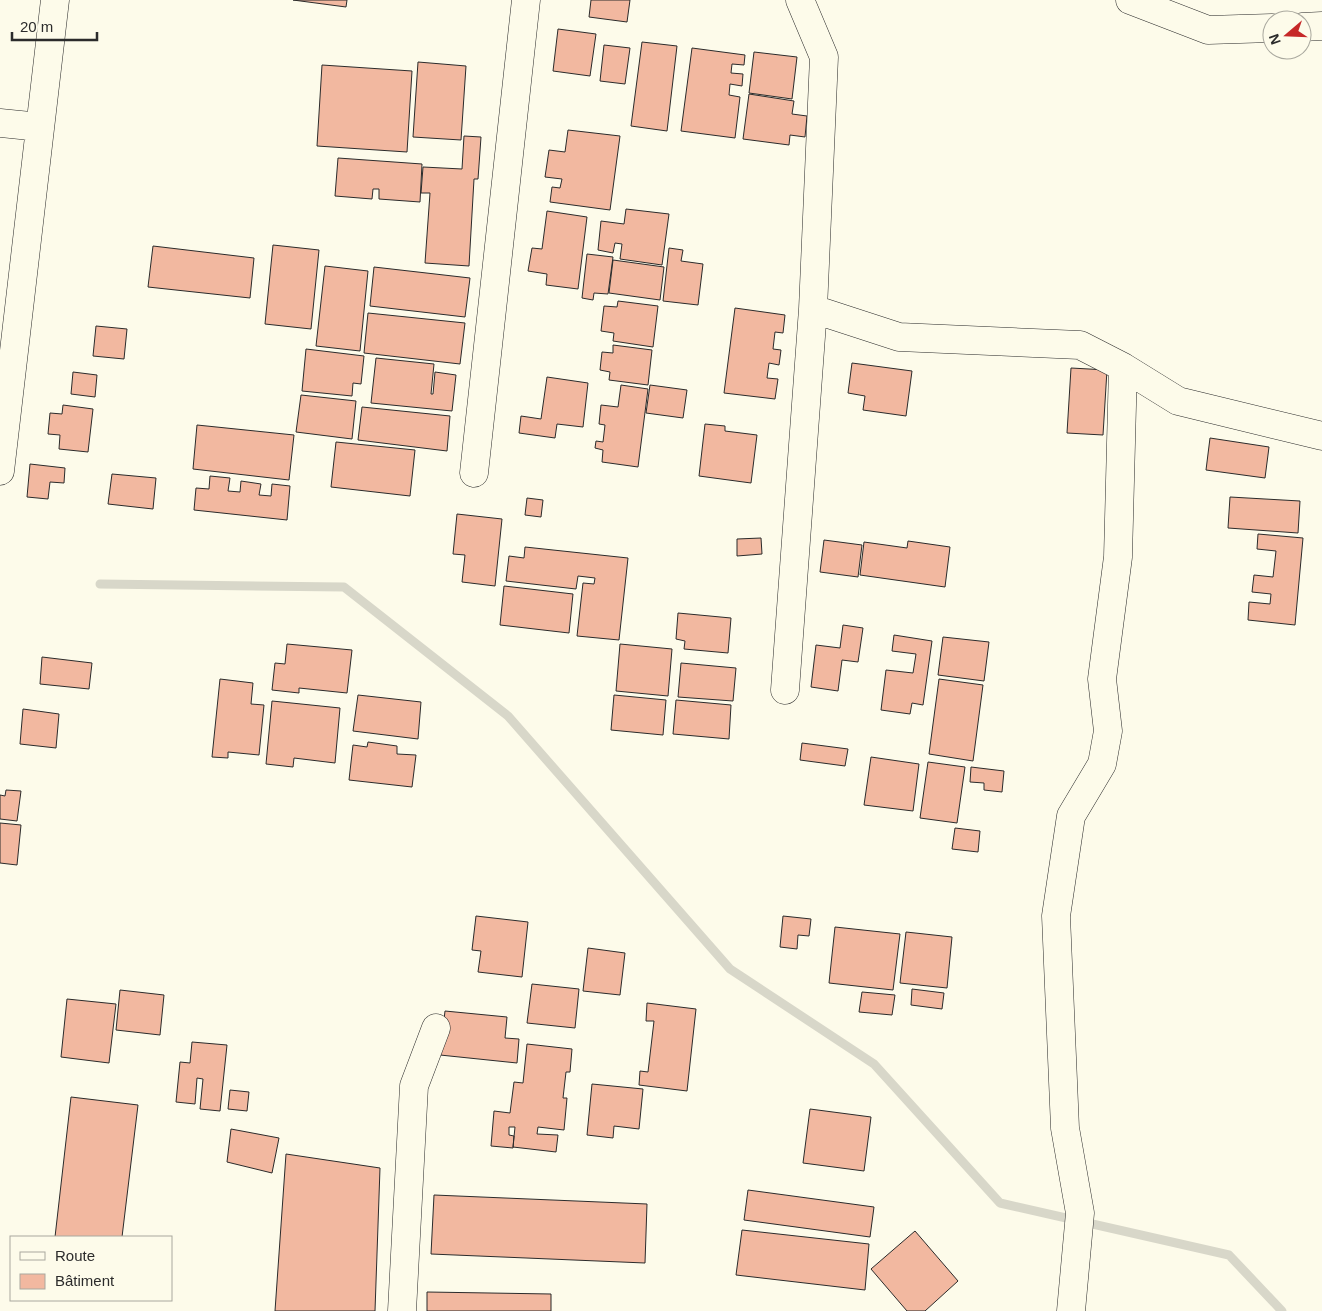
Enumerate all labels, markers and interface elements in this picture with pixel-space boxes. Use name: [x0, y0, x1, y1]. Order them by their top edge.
scale bar: [12, 10, 98, 42]
north arrow: [1262, 10, 1312, 60]
text: 20 m: [20, 18, 53, 35]
text: N: [1265, 32, 1284, 47]
legend: [10, 1236, 172, 1301]
text: Route: [55, 1247, 95, 1264]
text: Bâtiment: [55, 1272, 115, 1289]

